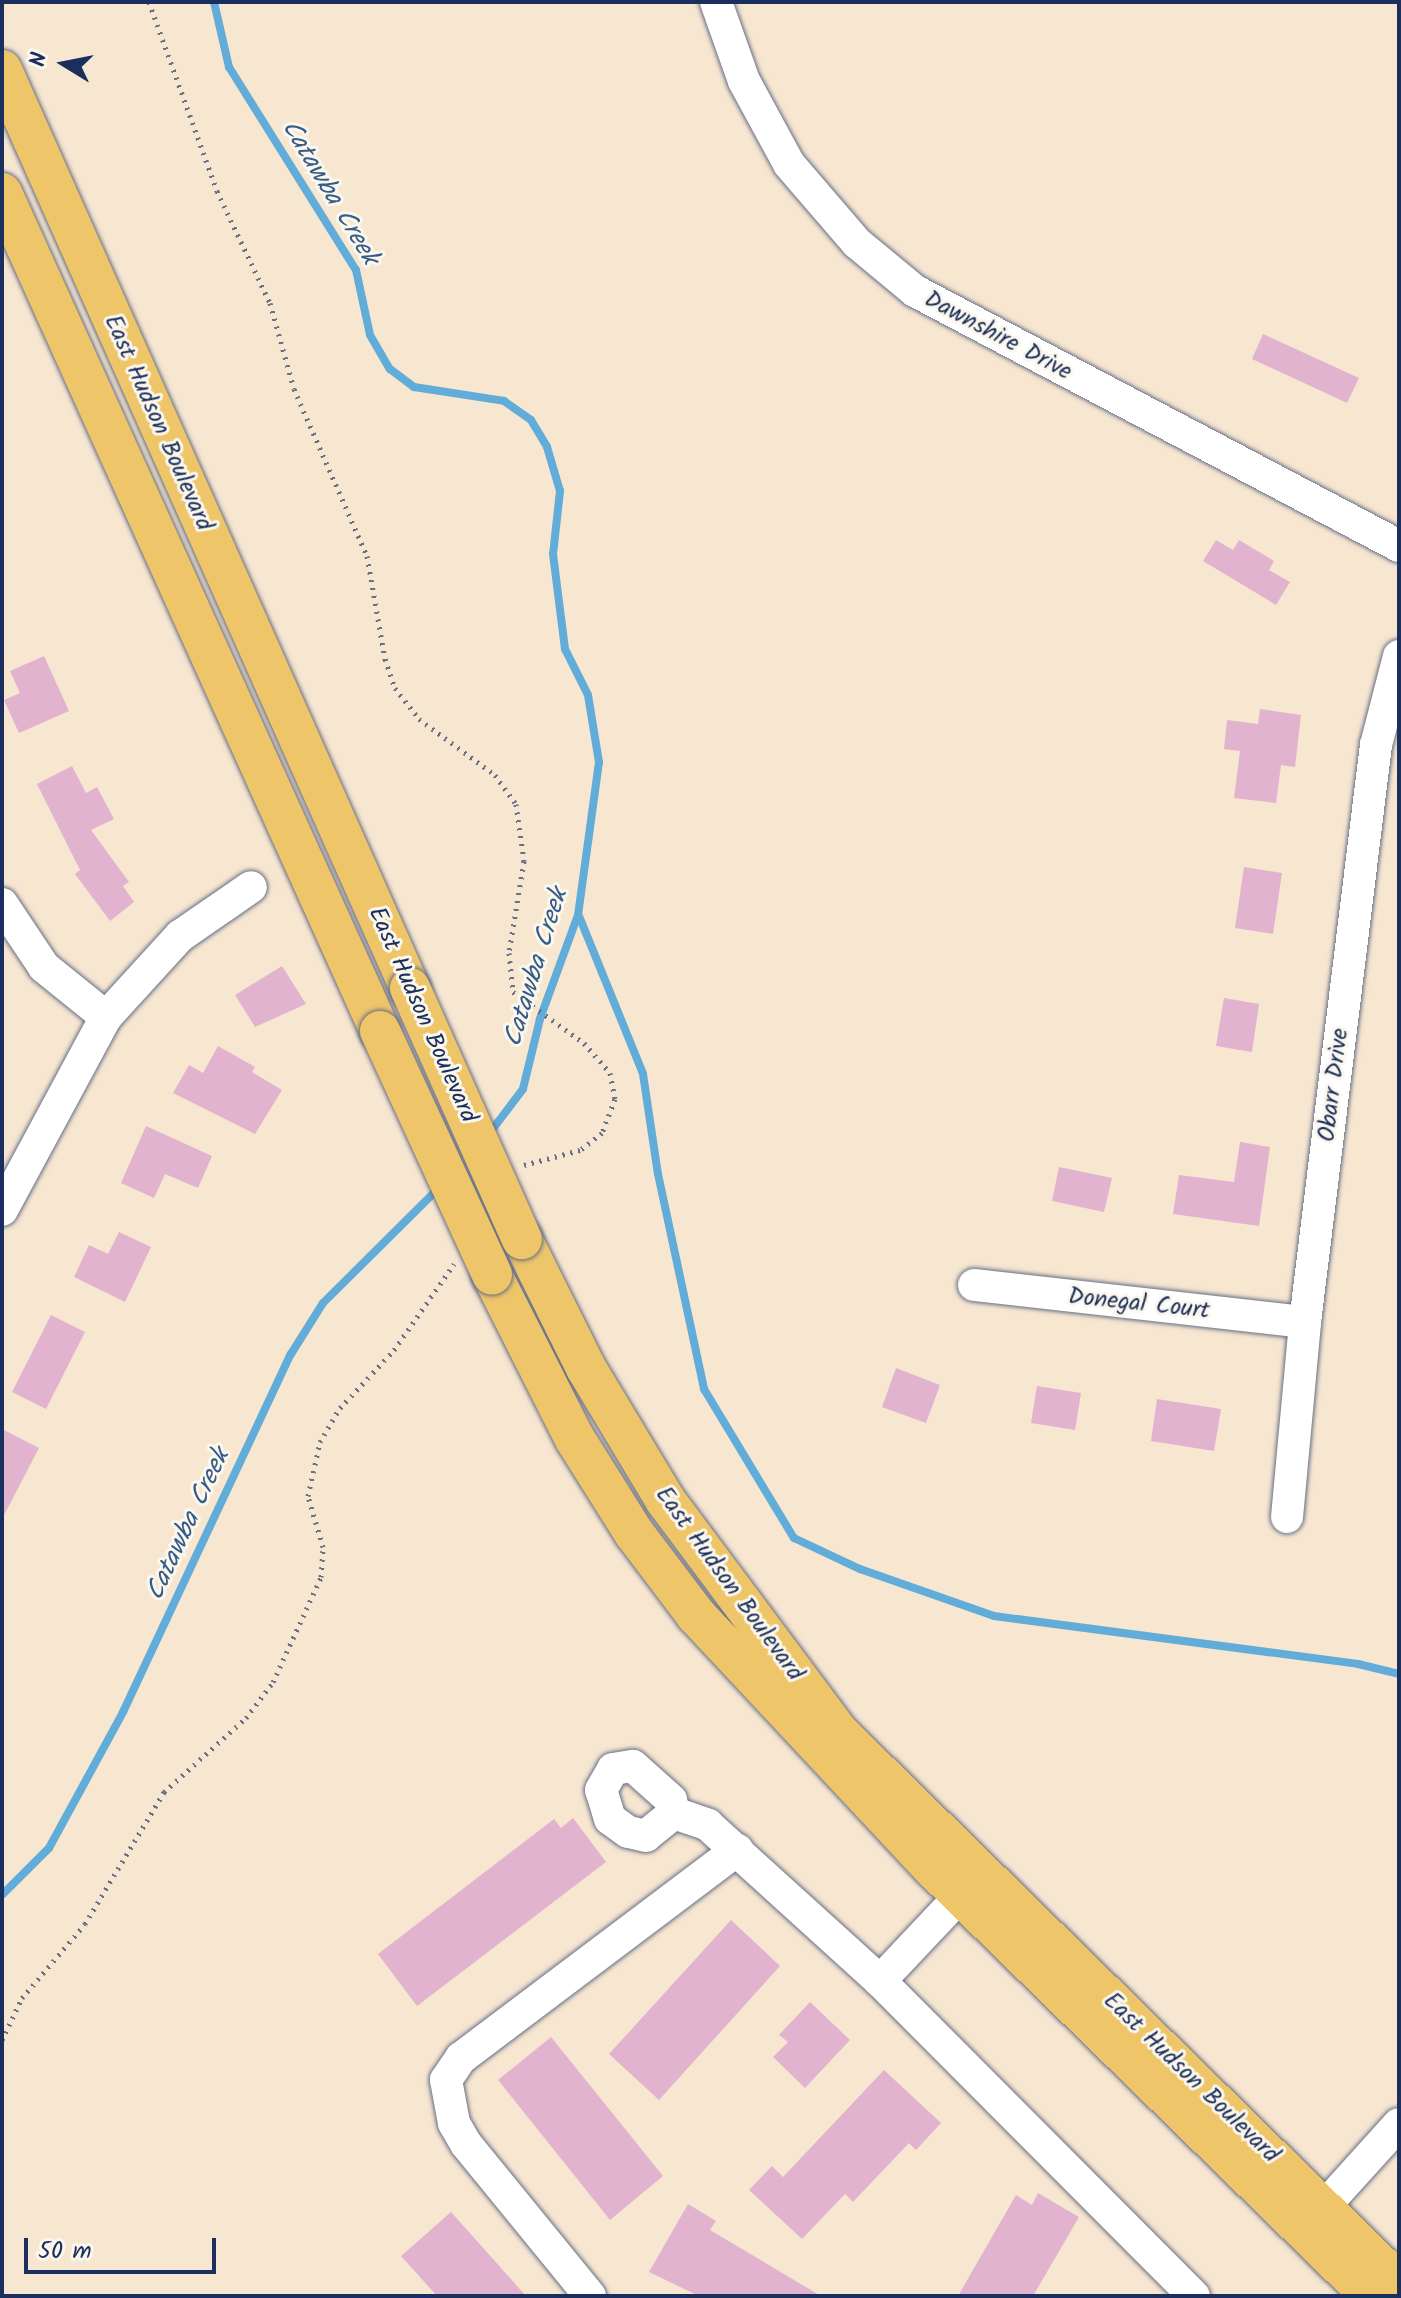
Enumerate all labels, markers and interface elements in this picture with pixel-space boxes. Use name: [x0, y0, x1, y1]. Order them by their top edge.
north arrow: [24, 24, 104, 104]
text: N: [21, 50, 58, 70]
water label: Catawba Creek: [274, 115, 384, 271]
street label: Dawnshire Drive: [919, 285, 1077, 387]
street label: East Hudson Boulevard: [97, 311, 219, 535]
water label: Catawba Creek: [498, 885, 576, 1051]
street label: East Hudson Boulevard: [361, 903, 483, 1127]
street label: Obarr Drive: [1313, 1027, 1355, 1143]
street label: Donegal Court: [1067, 1282, 1211, 1326]
water label: Catawba Creek: [140, 1444, 238, 1606]
street label: East Hudson Boulevard: [649, 1481, 809, 1687]
street label: East Hudson Boulevard: [1097, 1987, 1285, 2169]
scale bar: [28, 2222, 220, 2272]
text: 50 m: [38, 2232, 92, 2271]

